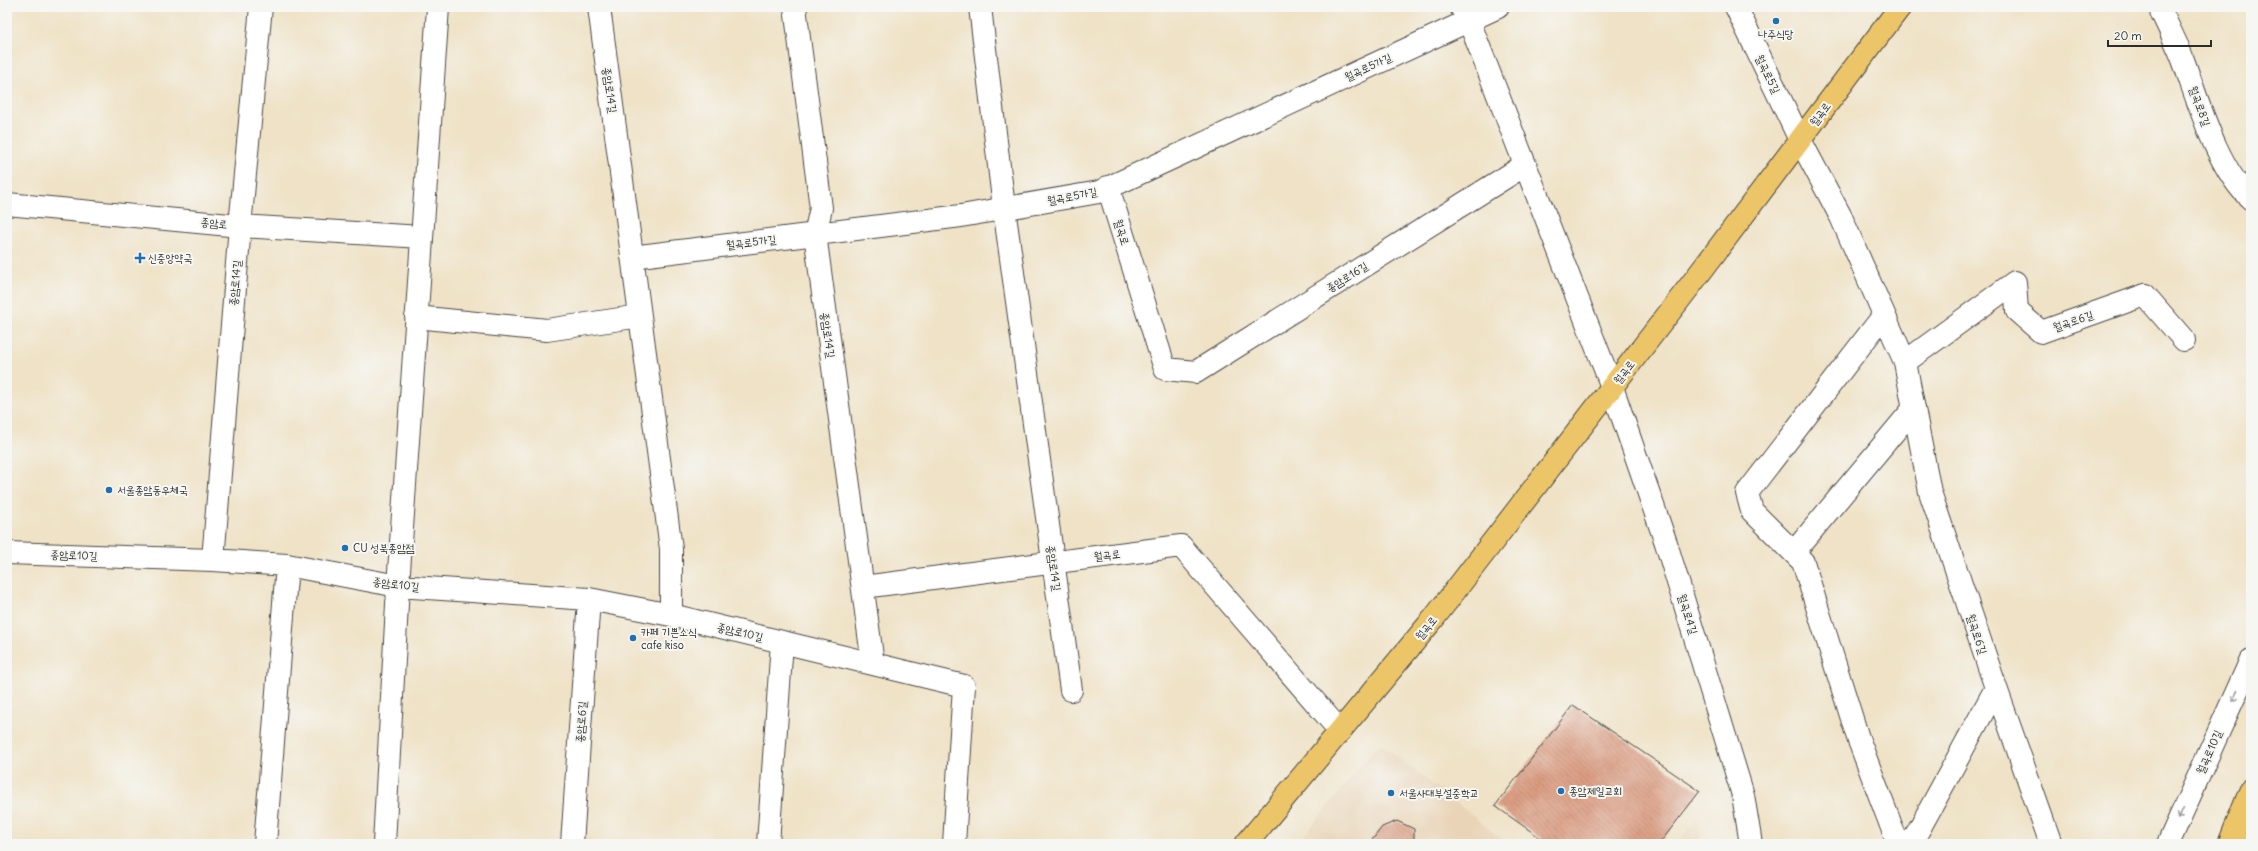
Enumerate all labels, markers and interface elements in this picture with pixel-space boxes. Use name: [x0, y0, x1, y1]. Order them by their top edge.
marker: 나주식당: [1771, 16, 1781, 26]
scale bar: [2108, 22, 2211, 48]
place label: 나주식당: [1758, 27, 1794, 41]
text: 20 m: [2114, 28, 2142, 43]
street label: 월곡로5가길: [1342, 50, 1394, 84]
street label: 월곡로5길: [1753, 52, 1784, 96]
street label: 종암로14길: [600, 66, 620, 114]
street label: 월곡로8길: [2186, 84, 2214, 128]
street label: 월곡로: [1806, 99, 1834, 129]
street label: 월곡로5가길: [1046, 184, 1098, 208]
street label: 종암로: [200, 215, 228, 231]
street label: 월곡로: [1111, 217, 1133, 247]
street label: 월곡로5가길: [725, 232, 777, 252]
place label: 신중앙약국: [148, 251, 192, 265]
marker: 신중앙약국: [135, 253, 145, 263]
street label: 종암로14길: [226, 259, 244, 307]
street label: 종암로16길: [1324, 259, 1370, 295]
street label: 월곡로6길: [2051, 308, 2095, 334]
street label: 종암로14길: [818, 311, 838, 359]
street label: 월곡로: [1610, 357, 1638, 387]
place label: 서울종암동우체국: [117, 483, 188, 497]
marker: 서울종암동우체국: [104, 485, 114, 495]
place label: CU 성북종암점: [353, 541, 415, 555]
marker: CU 성북종암점: [340, 543, 350, 553]
street label: 종암로14길: [1044, 544, 1064, 592]
street label: 월곡로: [1093, 546, 1121, 564]
street label: 종암로10길: [50, 547, 98, 563]
street label: 종암로10길: [372, 574, 420, 594]
street label: 월곡로4길: [1675, 592, 1701, 636]
street label: 월곡로6길: [1964, 612, 1990, 656]
street label: 월곡로: [1412, 613, 1440, 643]
street label: 종암로10길: [716, 620, 765, 644]
place label: 카페 기쁜소식 cafe kiso: [641, 625, 697, 652]
marker: 카페 기쁜소식 cafe kiso: [628, 633, 638, 643]
one-way arrow: [2231, 689, 2238, 701]
street label: 종암로6길: [573, 701, 589, 743]
street label: 월곡로10길: [2193, 728, 2225, 776]
place label: 종암제일교회: [1569, 784, 1622, 798]
place label: 서울사대부설중학교: [1399, 786, 1479, 800]
marker: 종암제일교회: [1556, 786, 1566, 796]
marker: 서울사대부설중학교: [1386, 788, 1396, 798]
one-way arrow: [2177, 808, 2184, 820]

